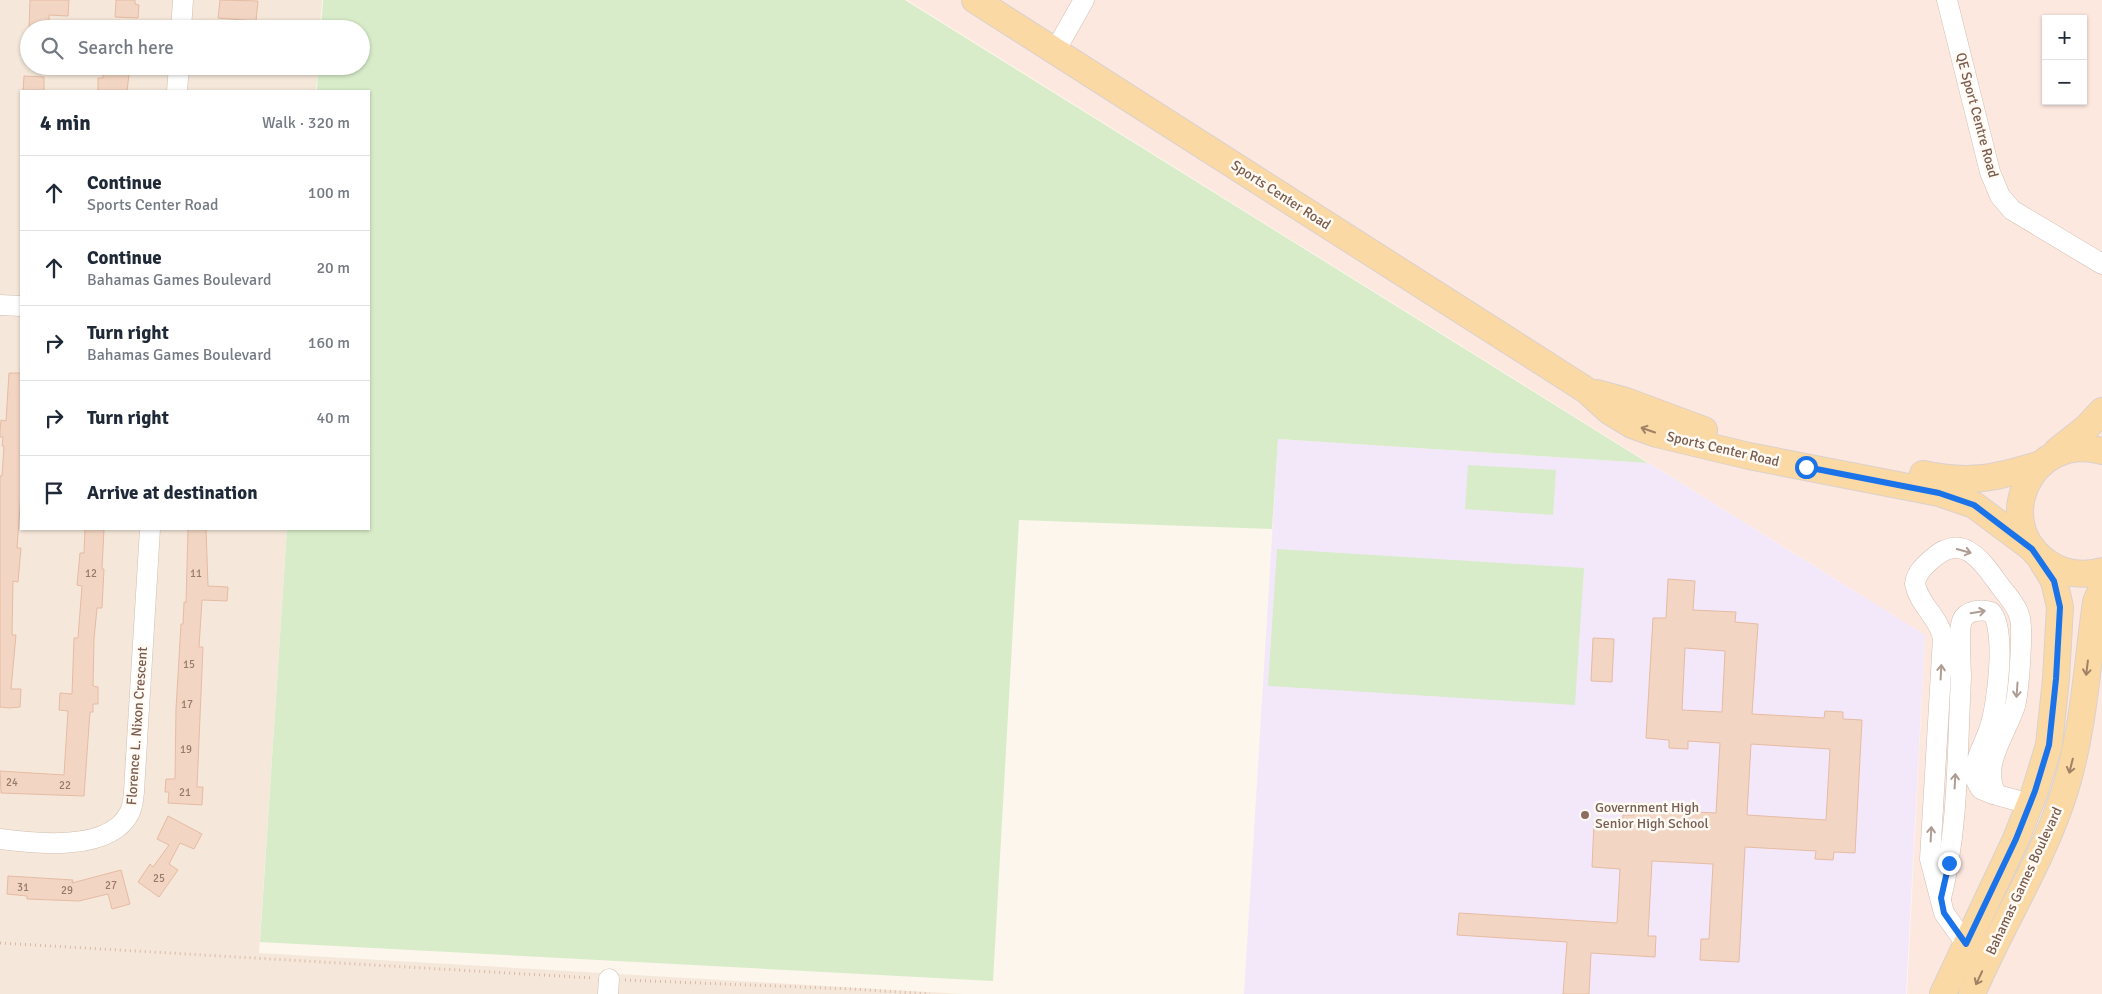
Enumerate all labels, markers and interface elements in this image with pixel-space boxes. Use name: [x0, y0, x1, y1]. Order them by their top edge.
map controls: [2042, 15, 2087, 105]
button: +: [2042, 15, 2087, 60]
search box: [20, 20, 370, 75]
icon: search: [38, 34, 66, 62]
text: Search here: [78, 36, 174, 60]
street label: QE Sport Centre Road: [1952, 51, 2002, 179]
button: −: [2042, 60, 2087, 105]
text: 4 min: [40, 110, 91, 136]
text: Walk · 320 m: [262, 113, 350, 133]
street label: Sports Center Road: [1228, 157, 1334, 233]
text: Continue: [87, 171, 162, 195]
icon: ahead: [40, 179, 68, 207]
text: 100 m: [308, 183, 350, 203]
text: Sports Center Road: [87, 195, 218, 215]
text: Continue: [87, 246, 162, 270]
icon: ahead: [40, 254, 68, 282]
text: 20 m: [316, 258, 350, 278]
text: Bahamas Games Boulevard: [87, 270, 271, 290]
text: Turn right: [87, 321, 169, 345]
icon: right: [40, 329, 68, 357]
text: 160 m: [308, 333, 350, 353]
text: Bahamas Games Boulevard: [87, 345, 271, 365]
icon: right: [40, 404, 68, 432]
text: Turn right: [87, 406, 169, 430]
text: 40 m: [316, 408, 350, 428]
one-way arrow: [1640, 425, 1656, 435]
street label: Sports Center Road: [1665, 428, 1781, 470]
route start: [1795, 456, 1818, 479]
icon: arrive: [40, 479, 68, 507]
text: Arrive at destination: [87, 481, 258, 505]
one-way arrow: [1956, 546, 1972, 556]
house number: 12: [85, 567, 97, 580]
house number: 11: [190, 567, 202, 580]
one-way arrow: [1969, 607, 1985, 617]
street label: Florence L. Nixon Crescent: [123, 646, 151, 806]
house number: 15: [183, 658, 195, 671]
one-way arrow: [2082, 660, 2092, 676]
one-way arrow: [1936, 664, 1945, 680]
one-way arrow: [2012, 682, 2021, 698]
house number: 17: [181, 698, 193, 711]
house number: 19: [180, 743, 192, 756]
one-way arrow: [2066, 757, 2075, 773]
one-way arrow: [1951, 773, 1960, 789]
house number: 24: [6, 776, 18, 789]
house number: 22: [59, 779, 71, 792]
house number: 21: [179, 786, 191, 799]
place label: Government High Senior High School: [1595, 799, 1709, 832]
street label: Bahamas Games Boulevard: [1982, 804, 2066, 958]
marker: Government High Senior High School: [1579, 809, 1591, 821]
one-way arrow: [1927, 826, 1936, 842]
route end: [1938, 852, 1961, 875]
house number: 25: [153, 872, 165, 885]
house number: 27: [105, 879, 117, 892]
house number: 31: [17, 881, 29, 894]
house number: 29: [61, 884, 73, 897]
one-way arrow: [1974, 971, 1984, 986]

